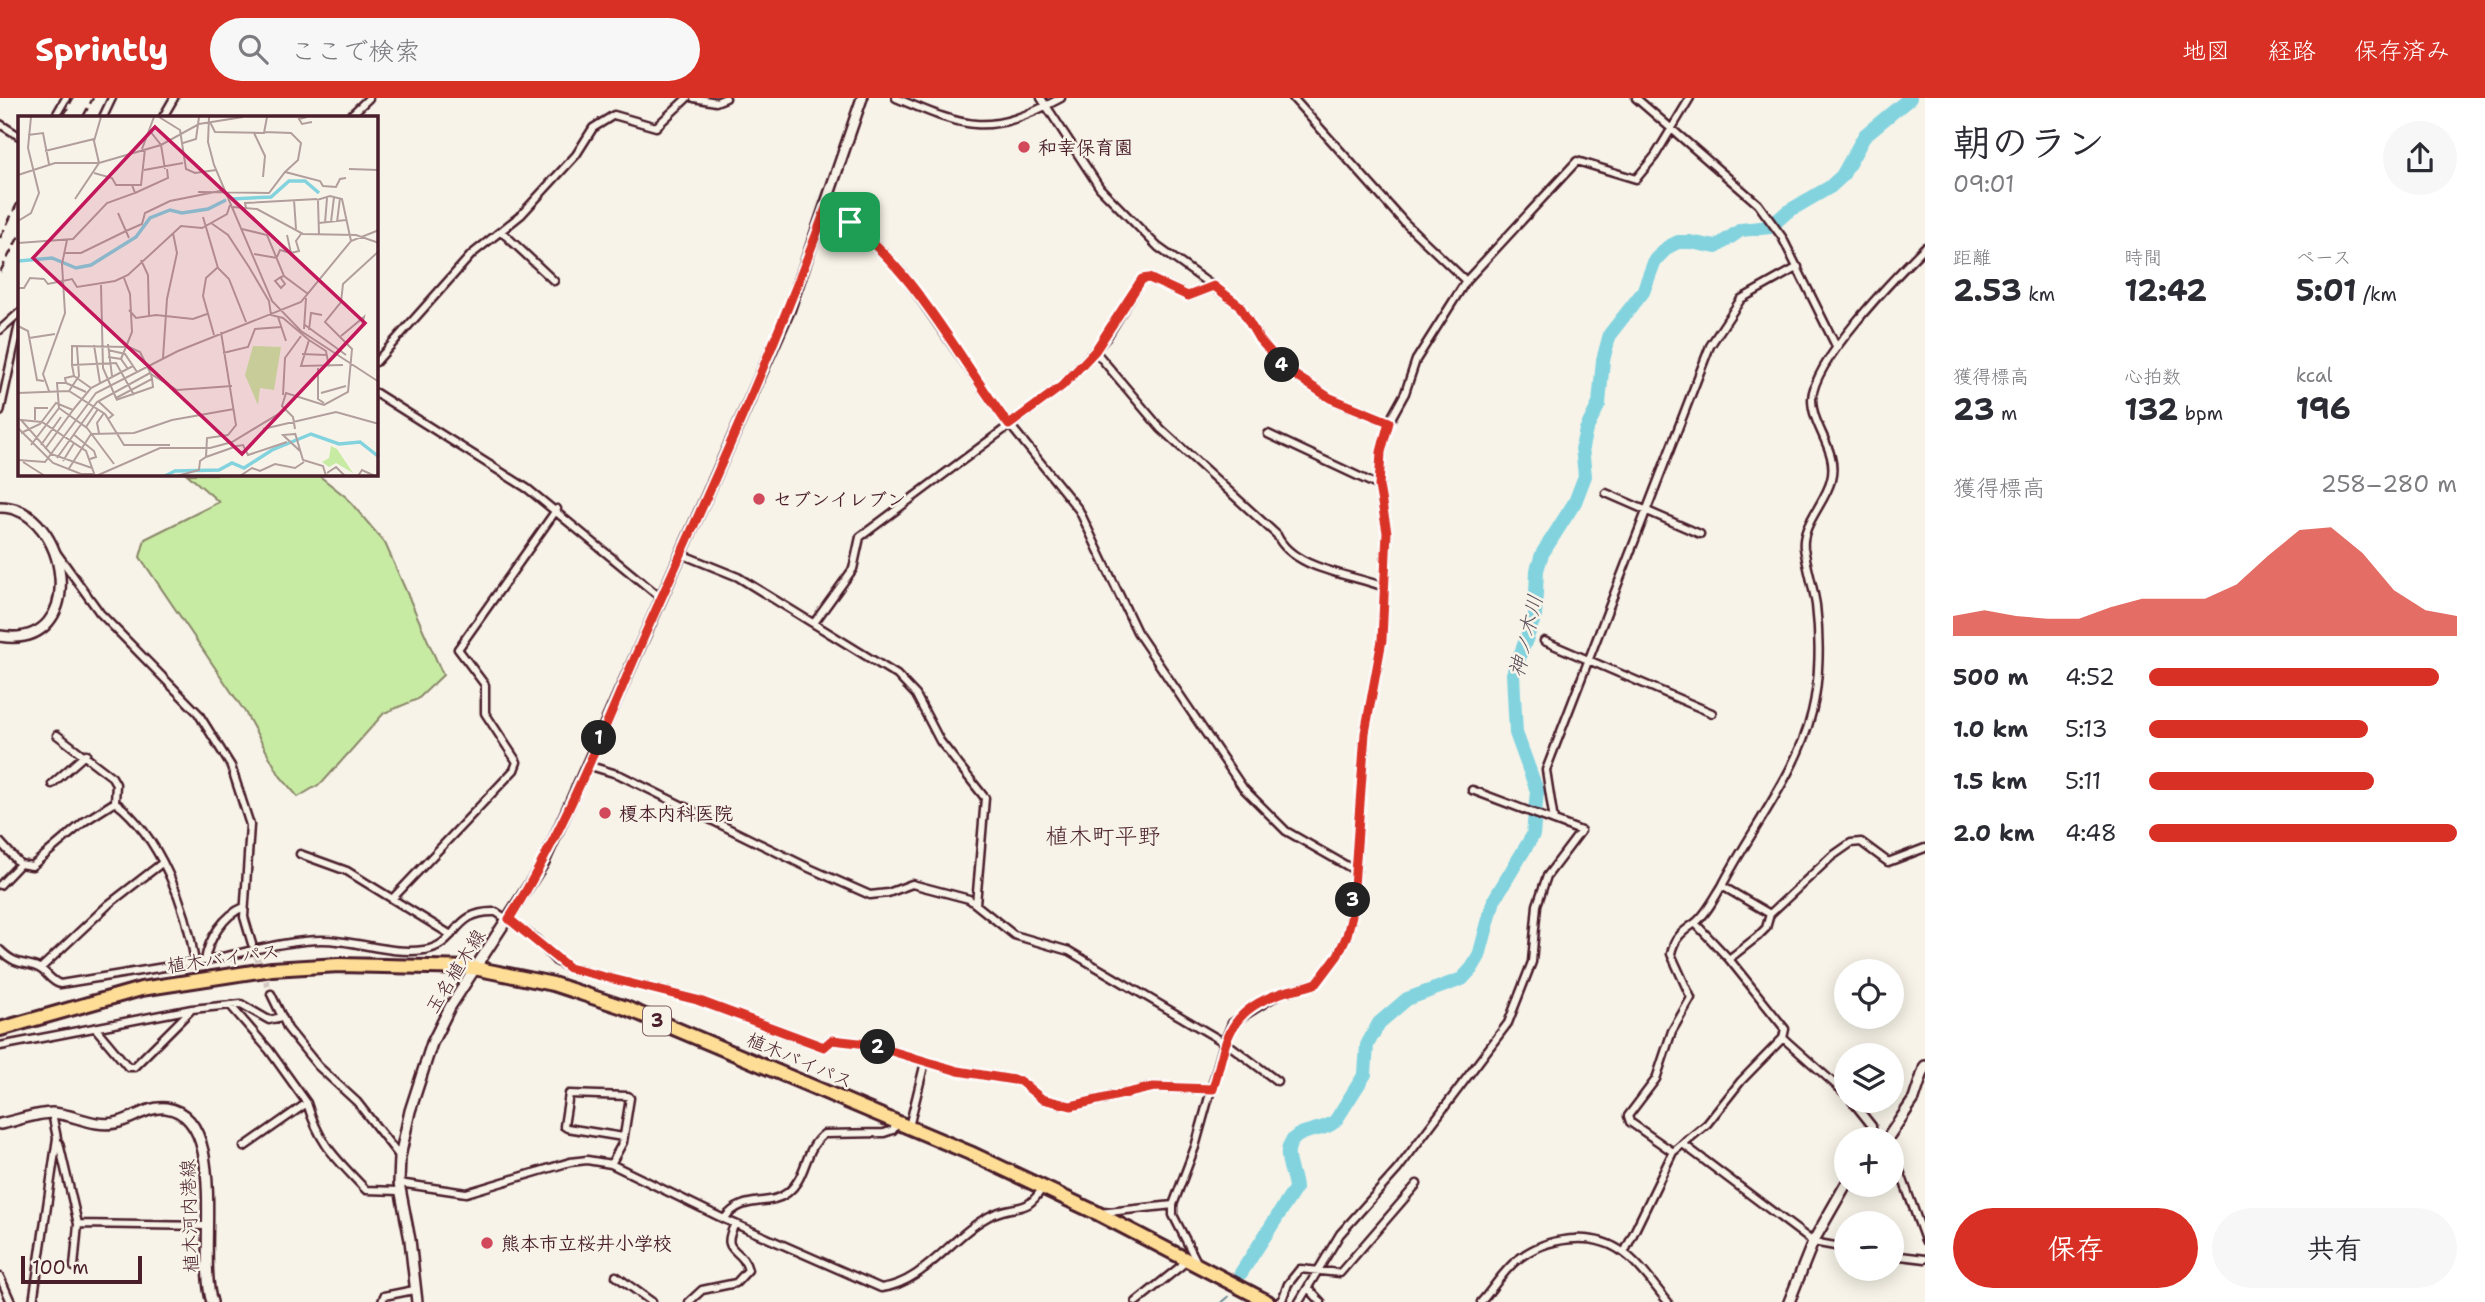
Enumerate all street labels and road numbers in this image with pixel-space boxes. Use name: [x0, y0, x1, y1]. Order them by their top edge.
street label: 玉名植木線: [420, 924, 491, 1018]
street label: 植木バイパス: [165, 938, 281, 979]
road number: 3: [643, 1006, 671, 1036]
street label: 植木バイパス: [743, 1027, 857, 1094]
street label: 植木河内港線: [175, 1159, 204, 1273]

